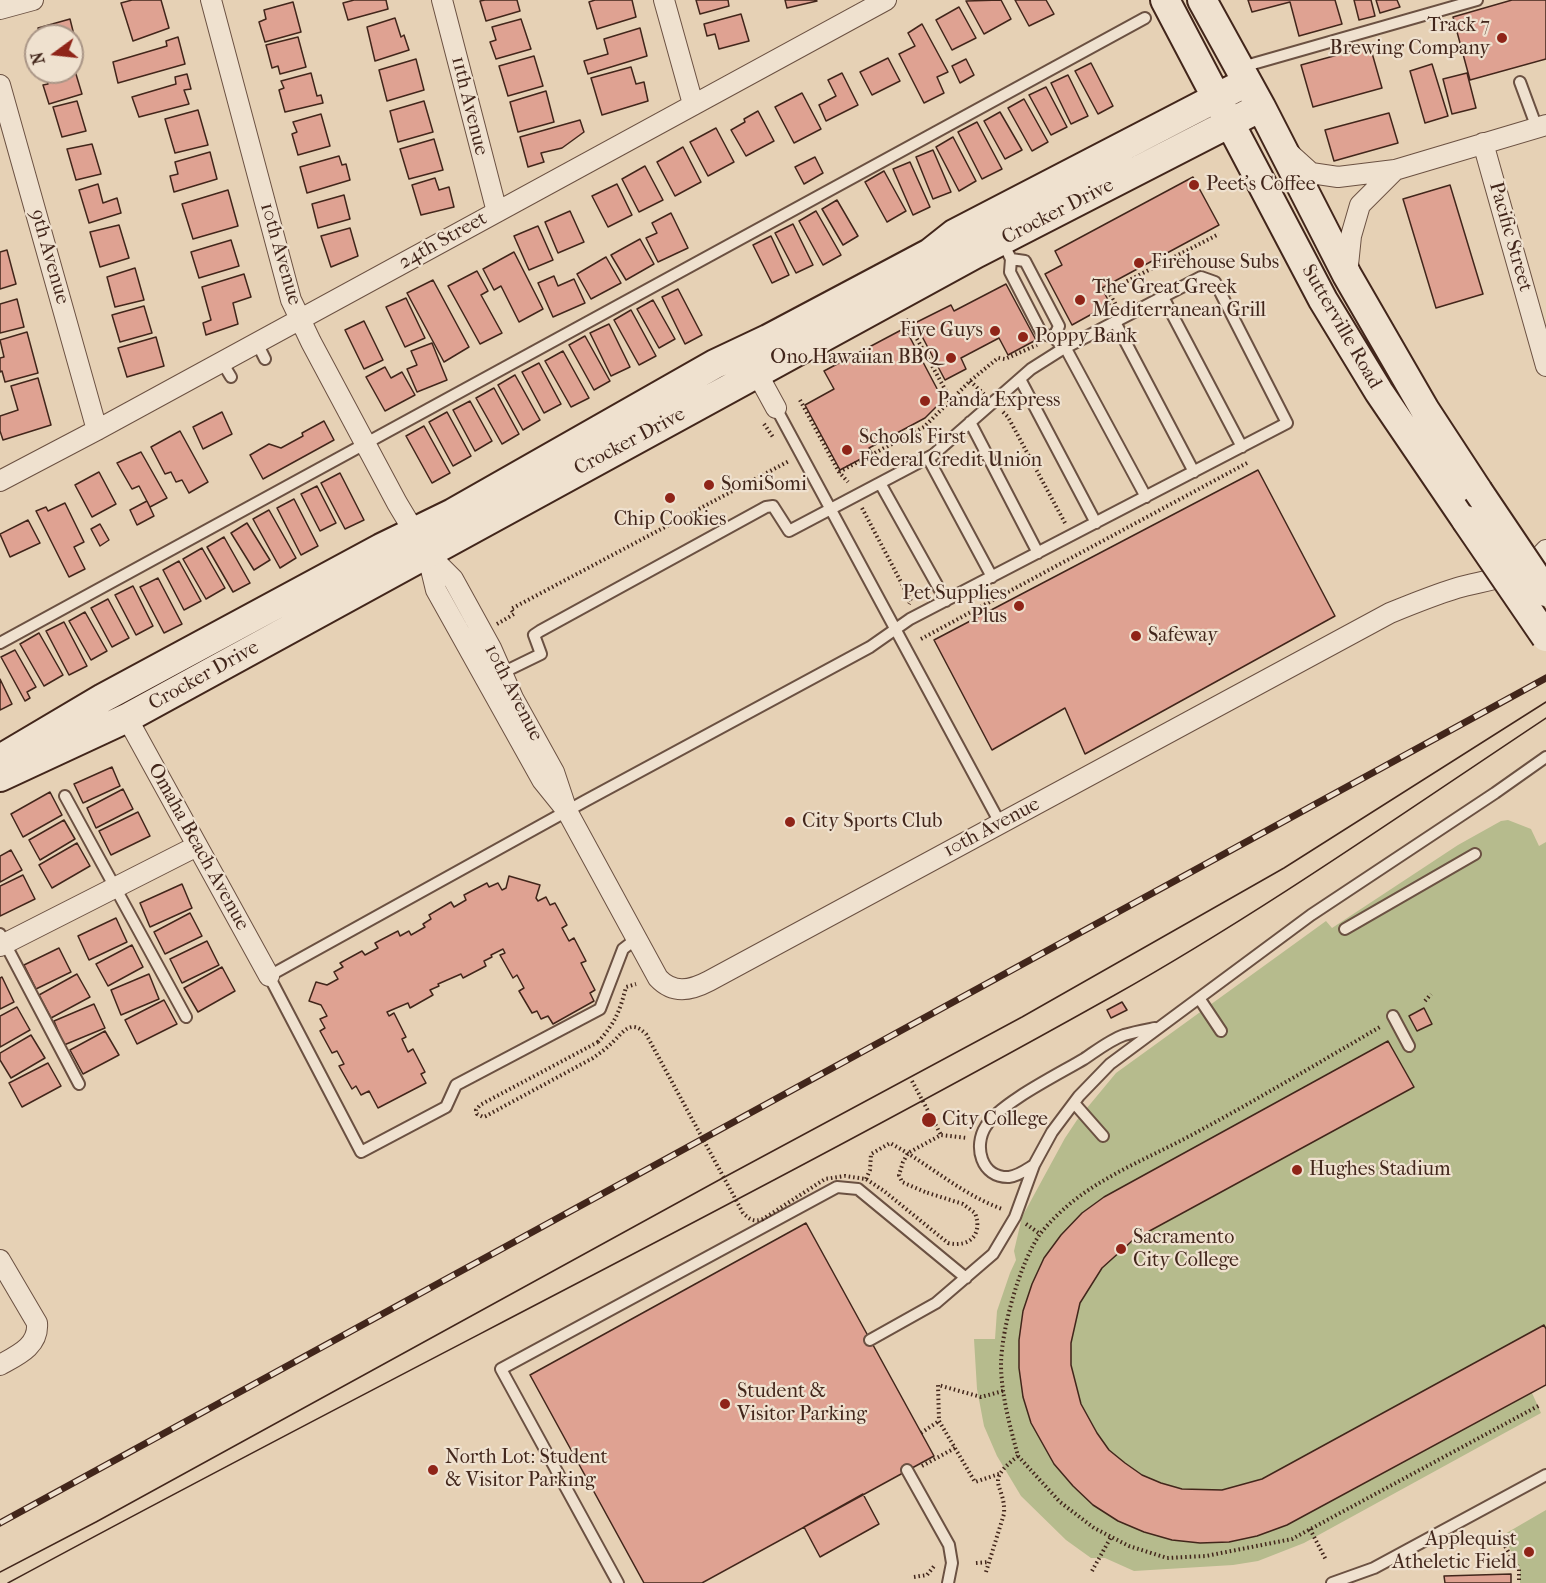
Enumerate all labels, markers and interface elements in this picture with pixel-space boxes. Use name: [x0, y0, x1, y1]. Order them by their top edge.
place label: Track 7 Brewing Company: [1330, 14, 1490, 61]
north arrow: [24, 24, 84, 84]
marker: Track 7 Brewing Company: [1495, 31, 1509, 45]
text: N: [27, 50, 49, 67]
street label: 11th Avenue: [445, 54, 493, 158]
place label: Peet's Coffee: [1206, 173, 1316, 197]
street label: Crocker Drive: [998, 174, 1118, 250]
marker: Peet's Coffee: [1187, 178, 1201, 192]
street label: Pacific Street: [1483, 179, 1537, 295]
street label: 10th Avenue: [254, 200, 306, 308]
street label: 9th Avenue: [24, 207, 74, 307]
street label: 24th Street: [395, 207, 491, 275]
place label: Firehouse Subs: [1151, 251, 1279, 275]
marker: Firehouse Subs: [1132, 256, 1146, 270]
street label: Sutterville Road: [1296, 260, 1386, 394]
place label: The Great Greek Mediterranean Grill: [1092, 276, 1266, 323]
marker: The Great Greek Mediterranean Grill: [1073, 293, 1087, 307]
place label: Five Guys: [900, 319, 983, 343]
marker: Five Guys: [988, 324, 1002, 338]
place label: Poppy Bank: [1035, 325, 1137, 349]
marker: Poppy Bank: [1016, 330, 1030, 344]
place label: Ono Hawaiian BBQ: [770, 346, 939, 370]
marker: Ono Hawaiian BBQ: [944, 351, 958, 365]
place label: Panda Express: [937, 389, 1060, 413]
marker: Panda Express: [918, 394, 932, 408]
street label: Crocker Drive: [570, 403, 690, 481]
place label: Schools First Federal Credit Union: [859, 426, 1042, 473]
marker: Schools First Federal Credit Union: [840, 443, 854, 457]
place label: SomiSomi: [721, 473, 807, 497]
marker: SomiSomi: [702, 478, 716, 492]
marker: Chip Cookies: [663, 491, 677, 505]
place label: Chip Cookies: [614, 508, 726, 532]
place label: Pet Supplies Plus: [902, 582, 1007, 629]
marker: Pet Supplies Plus: [1012, 599, 1026, 613]
place label: Safeway: [1148, 624, 1218, 648]
marker: Safeway: [1129, 629, 1143, 643]
street label: Crocker Drive: [145, 636, 263, 716]
street label: 10th Avenue: [478, 641, 548, 745]
street label: Omaha Beach Avenue: [142, 759, 254, 935]
street label: 10th Avenue: [940, 793, 1044, 863]
place label: City Sports Club: [802, 810, 942, 834]
marker: City Sports Club: [783, 815, 797, 829]
place label: City College: [942, 1108, 1048, 1132]
marker: City College: [920, 1111, 938, 1129]
place label: Hughes Stadium: [1309, 1158, 1451, 1182]
marker: Hughes Stadium: [1290, 1163, 1304, 1177]
place label: Sacramento City College: [1133, 1226, 1239, 1273]
marker: Sacramento City College: [1114, 1242, 1128, 1256]
place label: Student & Visitor Parking: [737, 1380, 867, 1427]
marker: Student & Visitor Parking: [718, 1397, 732, 1411]
place label: North Lot: Student & Visitor Parking: [445, 1446, 608, 1493]
marker: North Lot: Student & Visitor Parking: [426, 1463, 440, 1477]
place label: Applequist Atheletic Field: [1392, 1528, 1517, 1575]
marker: Applequist Atheletic Field: [1522, 1545, 1536, 1559]

